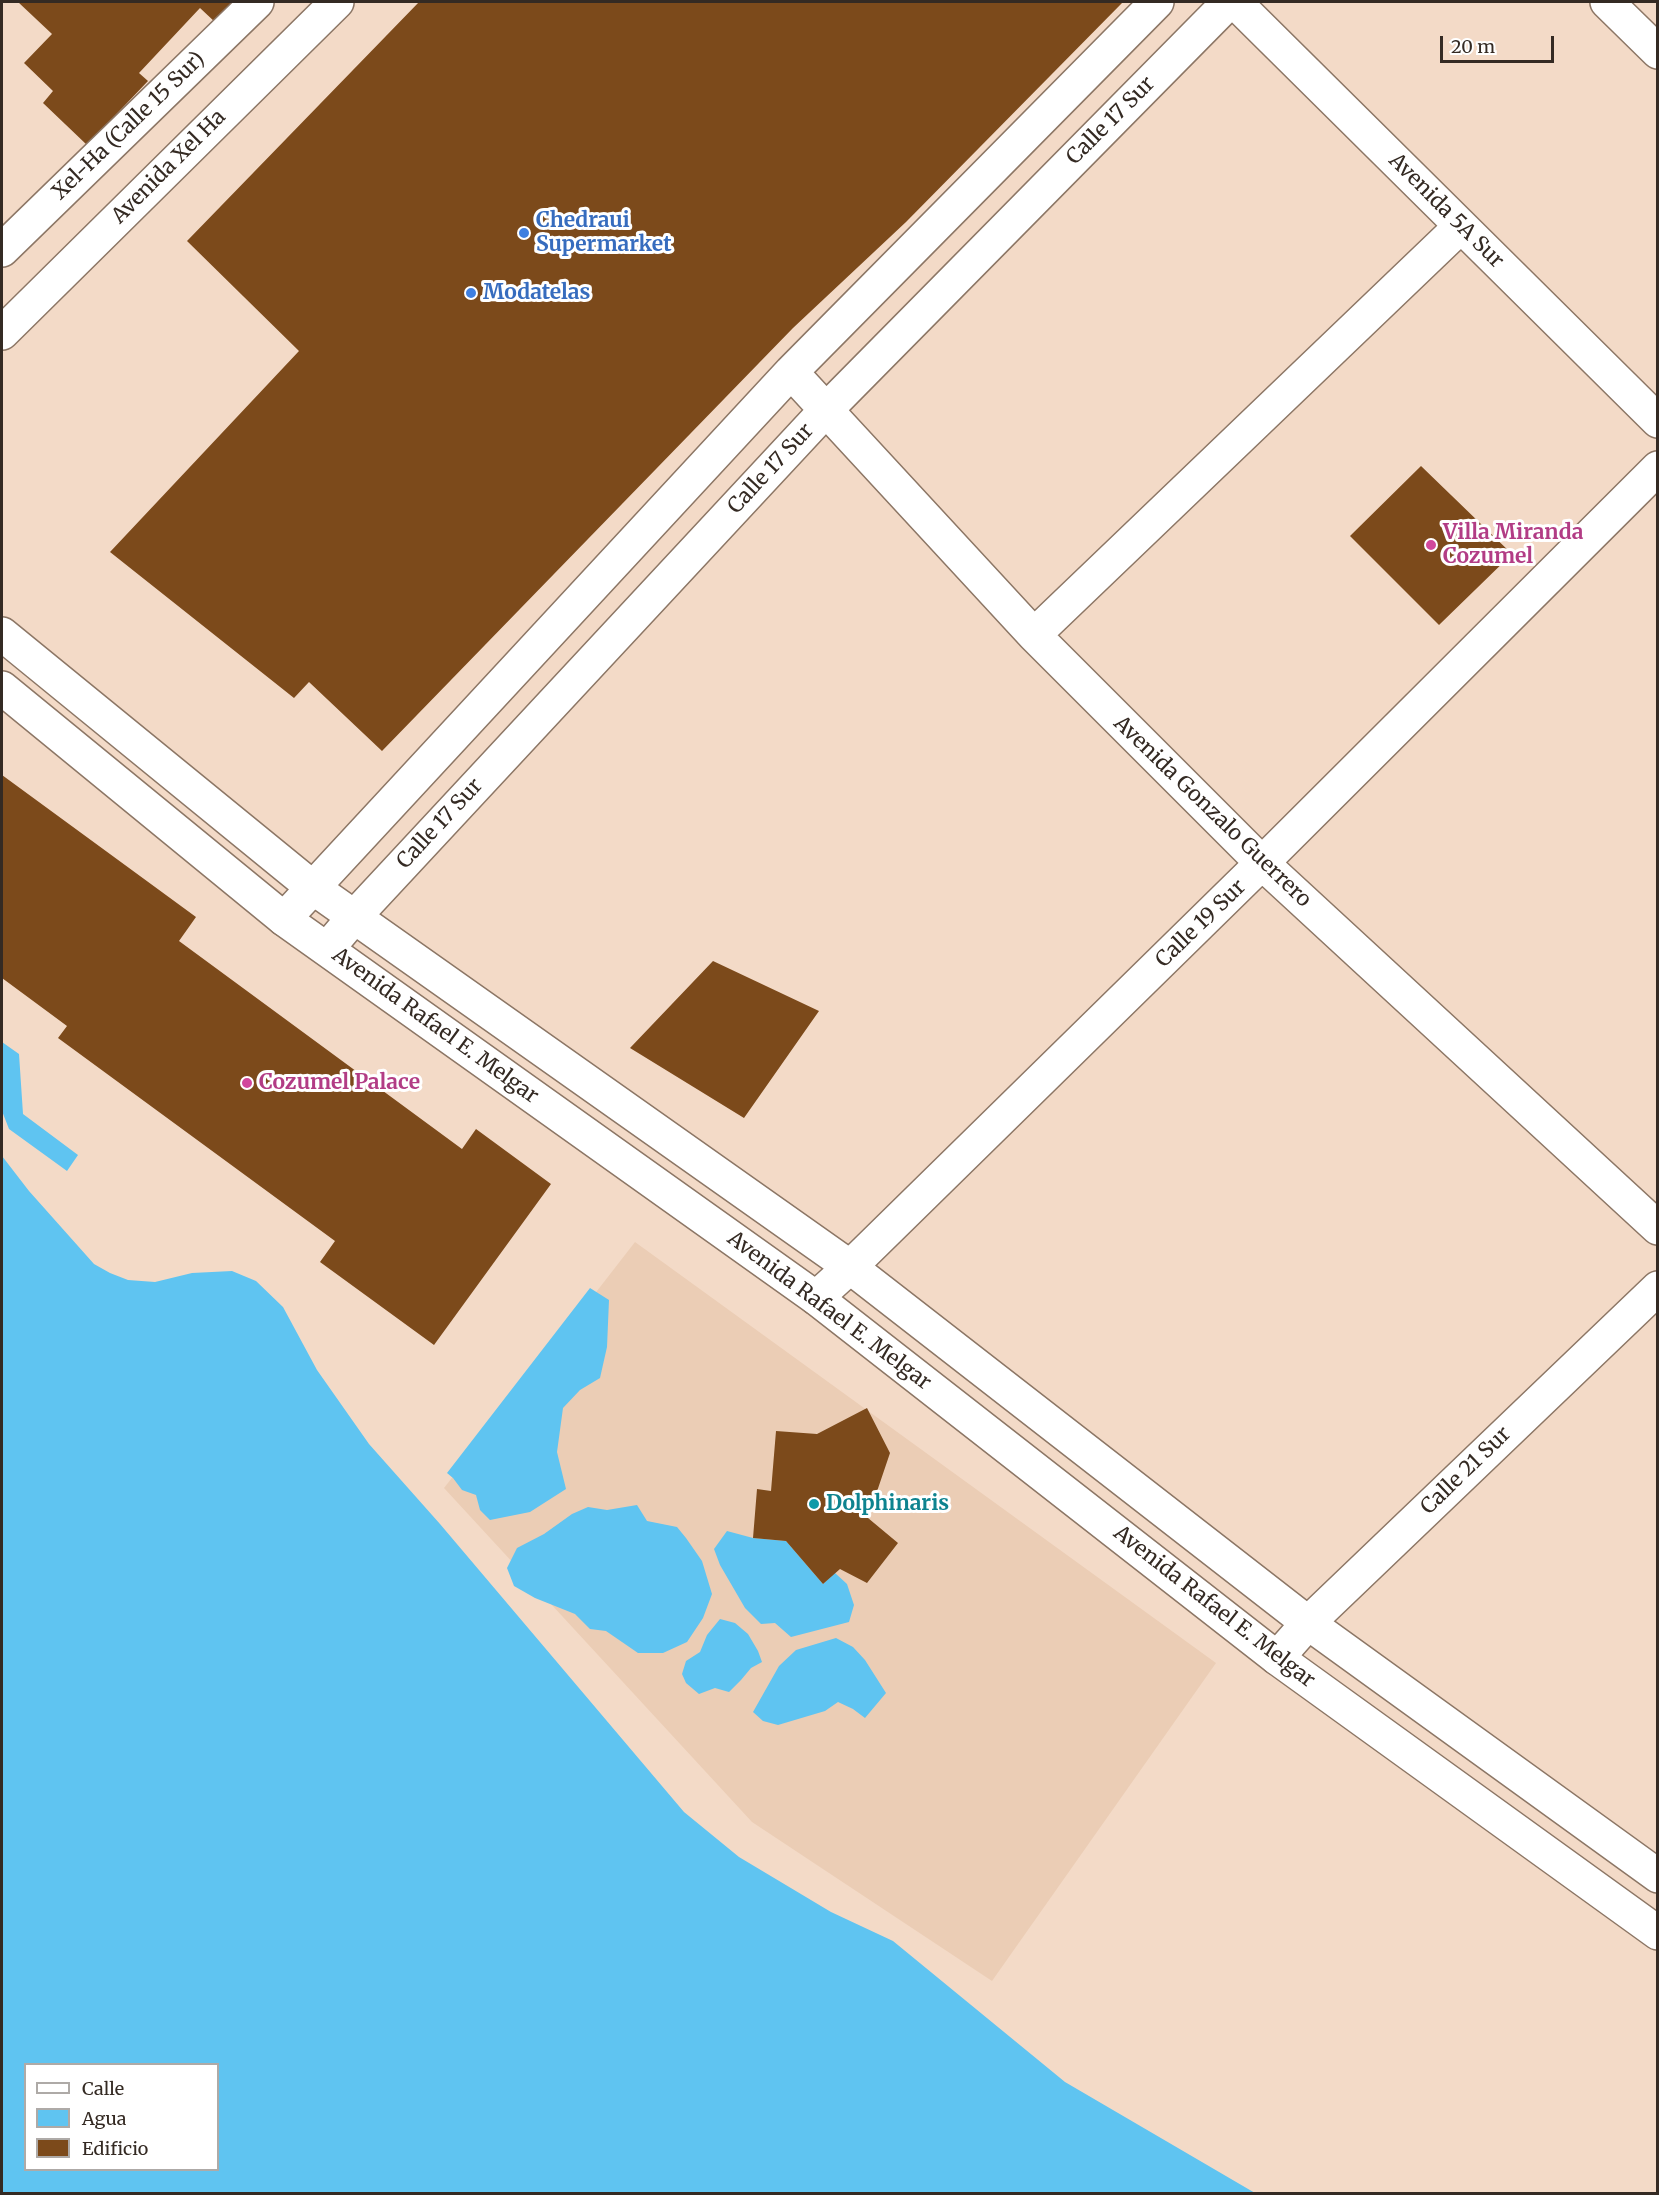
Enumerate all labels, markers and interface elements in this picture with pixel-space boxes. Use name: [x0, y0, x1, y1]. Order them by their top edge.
scale bar: [1443, 24, 1557, 62]
text: 20 m: [1451, 35, 1495, 58]
street label: Xel-Ha (Calle 15 Sur): [48, 47, 210, 205]
street label: Calle 17 Sur: [1062, 72, 1160, 170]
street label: Avenida Xel Ha: [107, 105, 231, 229]
street label: Avenida 5A Sur: [1383, 148, 1509, 274]
place label: Chedraui Supermarket: [536, 208, 672, 258]
marker: Chedraui Supermarket: [517, 226, 531, 240]
place label: Modatelas: [483, 280, 590, 306]
marker: Modatelas: [464, 286, 478, 300]
street label: Calle 17 Sur: [723, 419, 819, 519]
place label: Villa Miranda Cozumel: [1443, 520, 1583, 570]
marker: Villa Miranda Cozumel: [1424, 538, 1438, 552]
street label: Avenida Gonzalo Guerrero: [1108, 711, 1316, 913]
street label: Calle 17 Sur: [392, 774, 488, 874]
street label: Calle 19 Sur: [1151, 875, 1251, 973]
street label: Avenida Rafael E. Melgar: [327, 943, 543, 1109]
place label: Cozumel Palace: [259, 1070, 420, 1096]
marker: Cozumel Palace: [240, 1076, 254, 1090]
street label: Avenida Rafael E. Melgar: [722, 1226, 936, 1396]
street label: Calle 21 Sur: [1416, 1422, 1516, 1520]
place label: Dolphinaris: [826, 1491, 949, 1517]
marker: Dolphinaris: [807, 1497, 821, 1511]
street label: Avenida Rafael E. Melgar: [1108, 1521, 1320, 1693]
legend: [24, 2063, 219, 2171]
text: Calle: [82, 2077, 124, 2100]
text: Agua: [82, 2107, 127, 2130]
text: Edificio: [82, 2137, 148, 2160]

